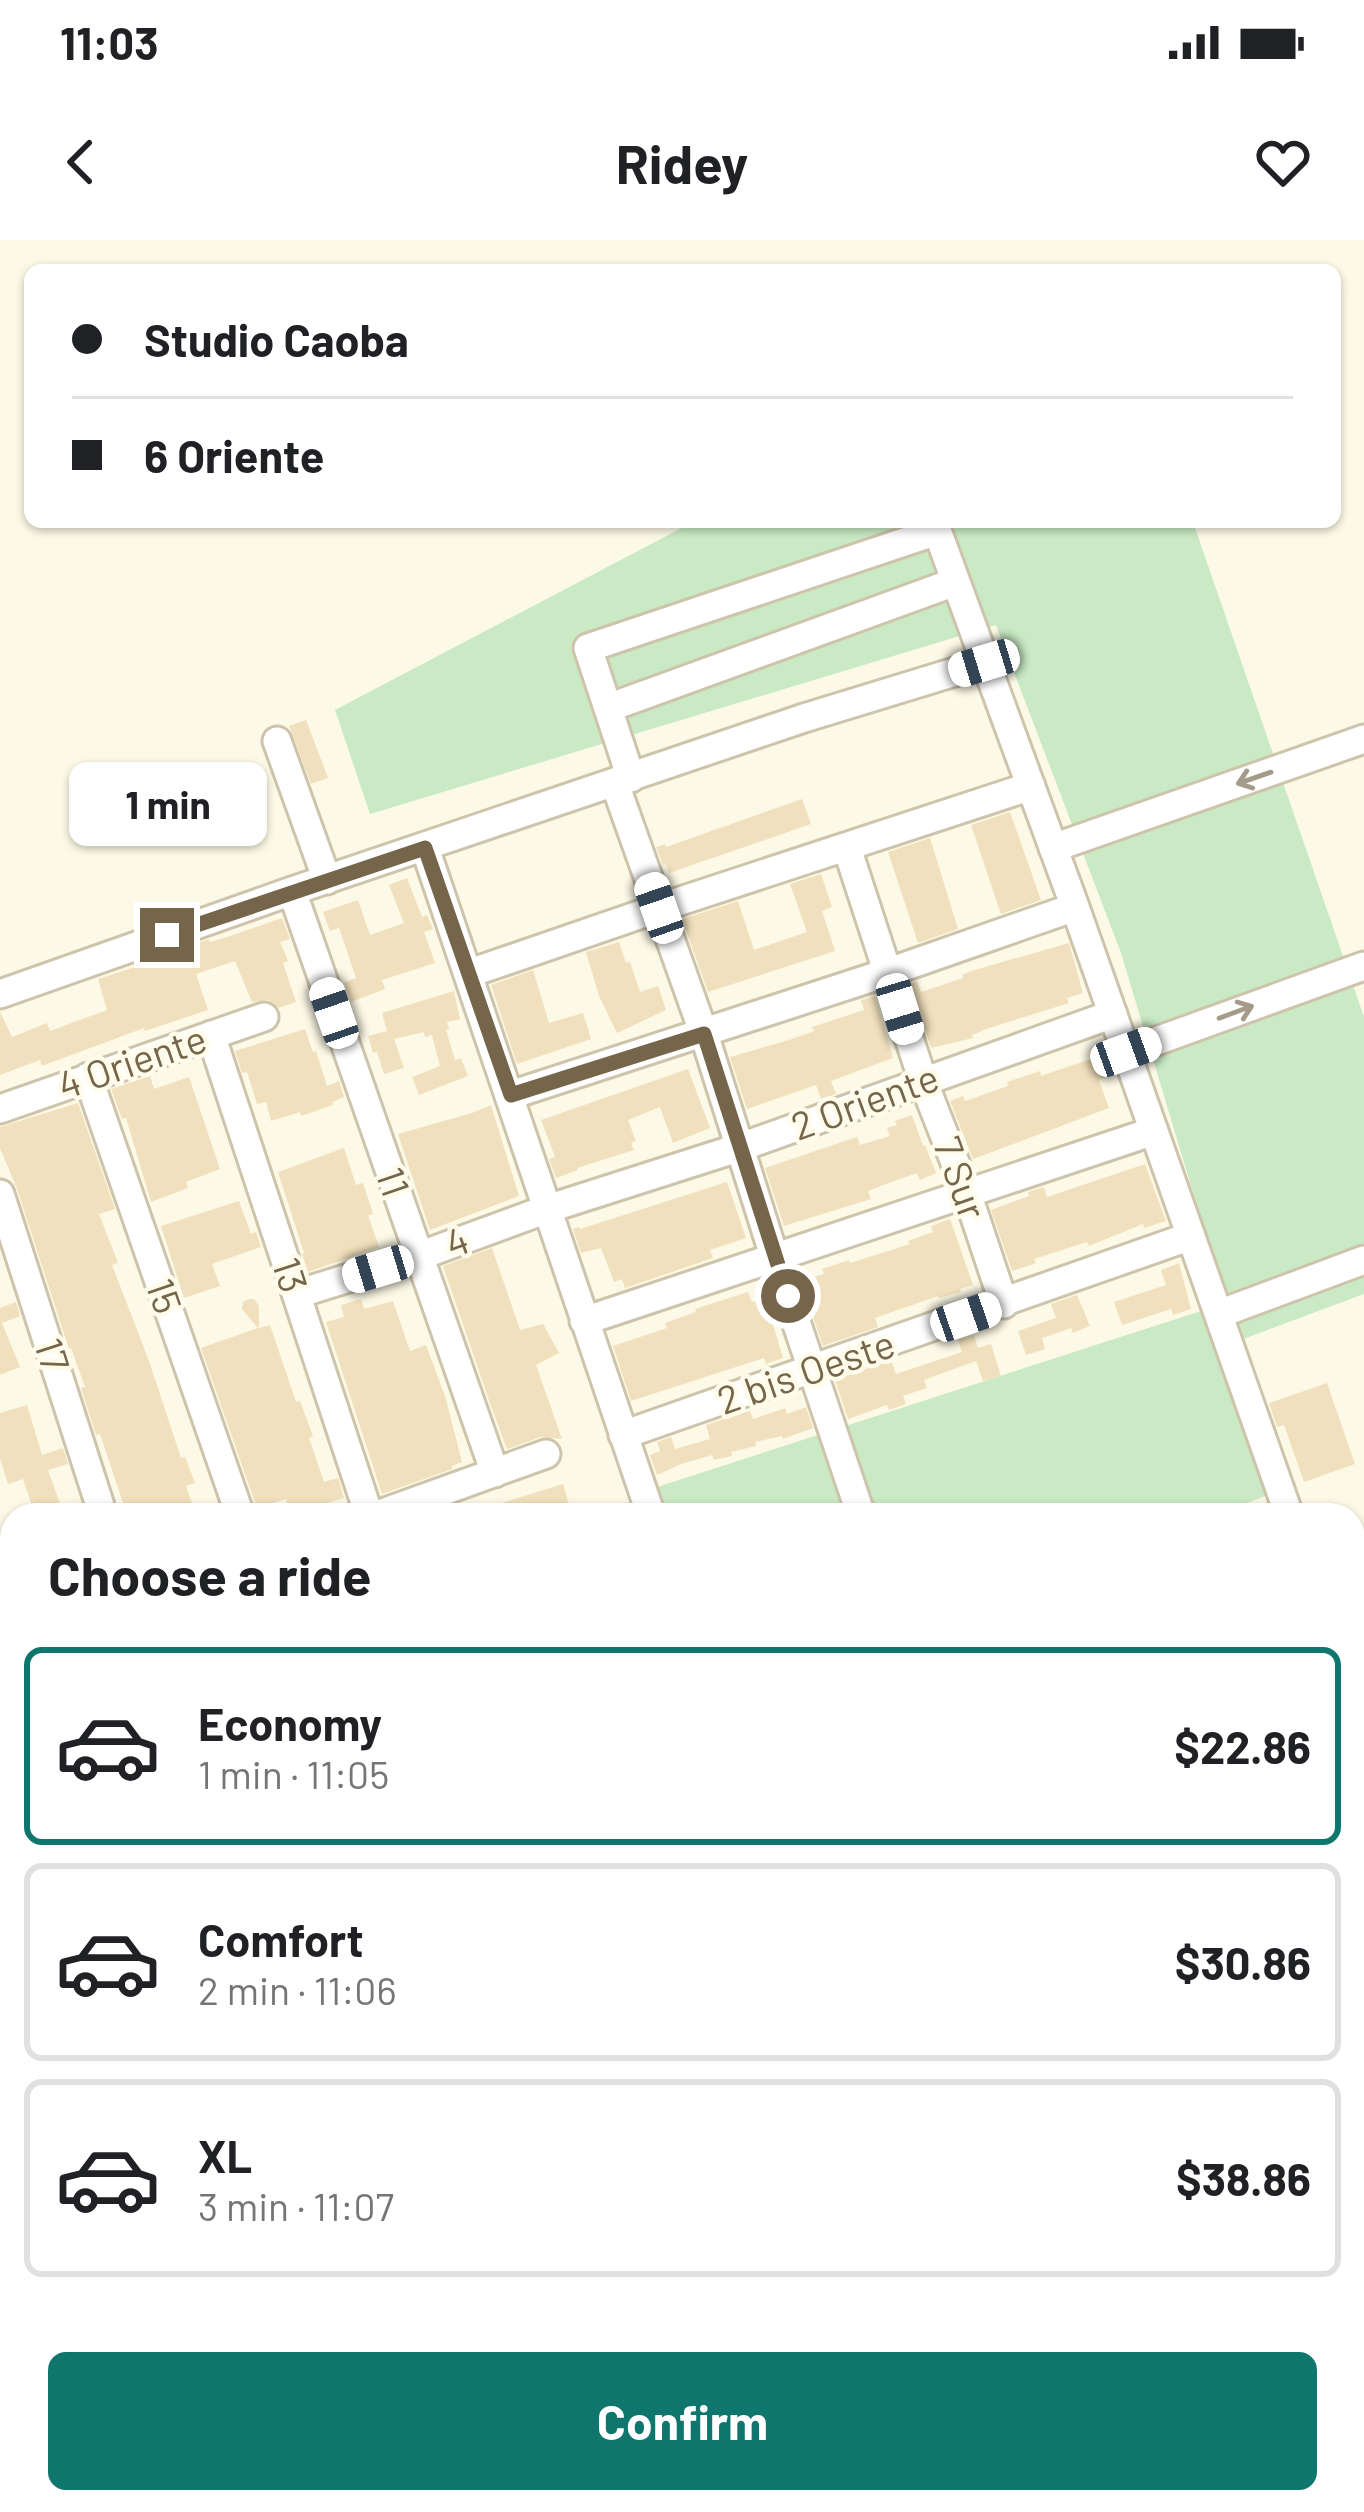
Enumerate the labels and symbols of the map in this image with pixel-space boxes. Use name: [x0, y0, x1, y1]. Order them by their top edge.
car: [944, 635, 1024, 691]
callout: 1 min: [68, 761, 266, 845]
one-way arrow: [1236, 769, 1273, 790]
car: [630, 868, 688, 948]
route end: [140, 908, 194, 962]
car: [872, 969, 928, 1049]
car: [305, 973, 363, 1053]
one-way arrow: [1217, 1000, 1254, 1021]
street label: 4 Oriente: [51, 1013, 212, 1108]
car: [1086, 1023, 1166, 1081]
street label: 2 Oriente: [784, 1052, 945, 1149]
street label: 7 Sur: [925, 1130, 998, 1225]
street label: 11: [368, 1161, 421, 1202]
street label: 4: [438, 1215, 475, 1266]
car: [338, 1241, 418, 1297]
street label: 13: [264, 1251, 319, 1298]
route start: [761, 1269, 815, 1323]
street label: 15: [138, 1272, 193, 1319]
car: [926, 1288, 1006, 1346]
street label: 2 bis Oeste: [711, 1318, 900, 1423]
street label: 17: [26, 1332, 81, 1377]

